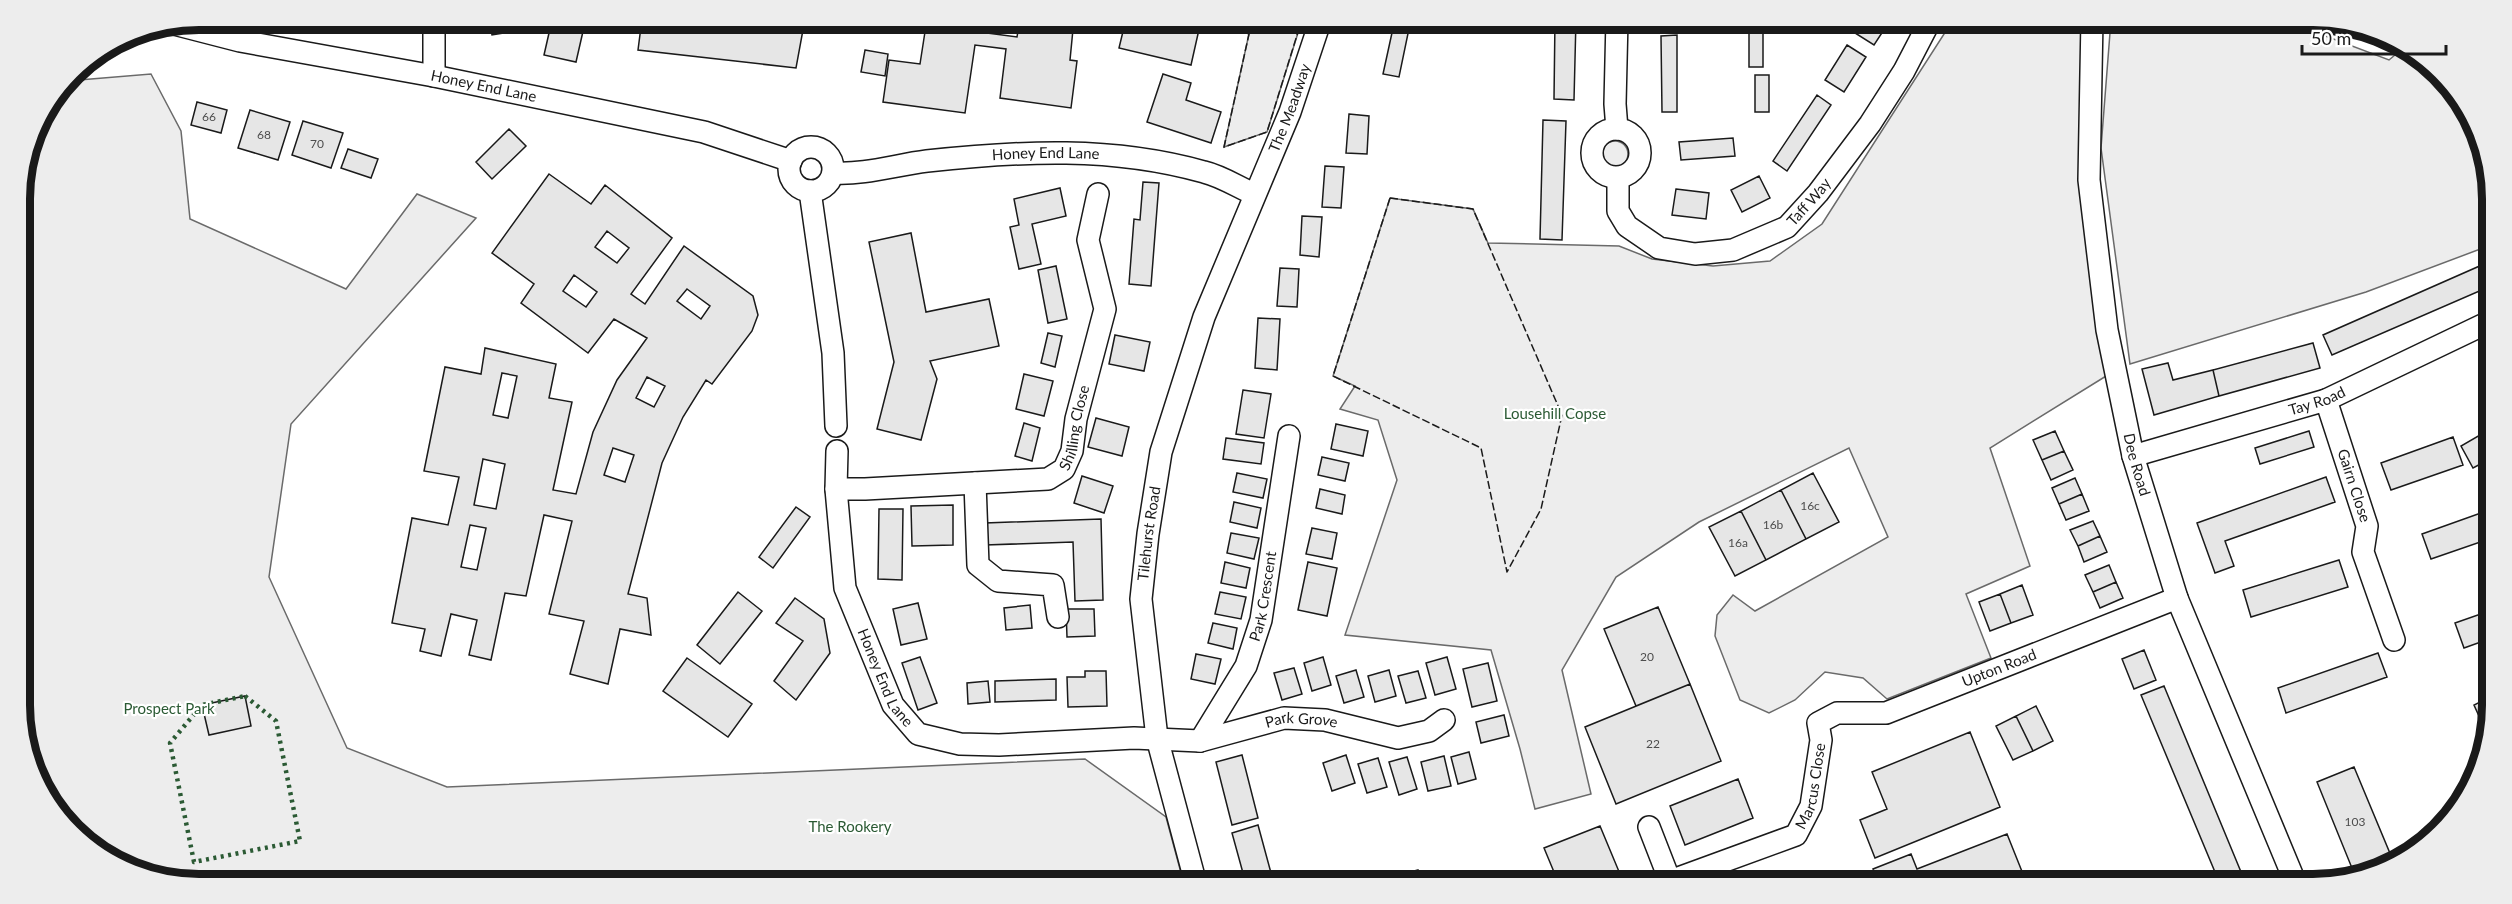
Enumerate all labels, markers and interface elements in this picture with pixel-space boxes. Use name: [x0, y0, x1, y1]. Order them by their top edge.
scale bar: [2302, 18, 2446, 56]
text: 50 m: [2311, 27, 2351, 49]
street label: The Meadway: [1264, 61, 1314, 155]
street label: Honey End Lane: [429, 66, 538, 105]
house number: 66: [202, 109, 216, 124]
house number: 68: [257, 127, 271, 142]
house number: 70: [310, 136, 324, 151]
street label: Honey End Lane: [991, 143, 1100, 163]
street label: Taff Way: [1783, 174, 1834, 229]
street label: Tay Road: [2286, 382, 2348, 418]
street label: Shilling Close: [1055, 383, 1093, 473]
park label: Lousehill Copse: [1504, 404, 1606, 422]
street label: Dee Road: [2121, 432, 2155, 498]
street label: Gairn Close: [2334, 446, 2375, 524]
street label: Tilehurst Road: [1133, 485, 1163, 582]
house number: 16c: [1800, 498, 1820, 513]
house number: 16b: [1763, 517, 1784, 532]
house number: 16a: [1728, 535, 1748, 550]
street label: Park Crescent: [1245, 549, 1279, 643]
street label: Honey End Lane: [855, 626, 918, 730]
street label: Upton Road: [1959, 645, 2039, 690]
house number: 20: [1640, 649, 1654, 664]
park label: Prospect Park: [123, 699, 215, 717]
street label: Park Grove: [1263, 708, 1340, 731]
house number: 22: [1646, 736, 1660, 751]
street label: Marcus Close: [1791, 741, 1828, 832]
house number: 103: [2345, 814, 2365, 829]
park label: The Rookery: [808, 817, 892, 835]

